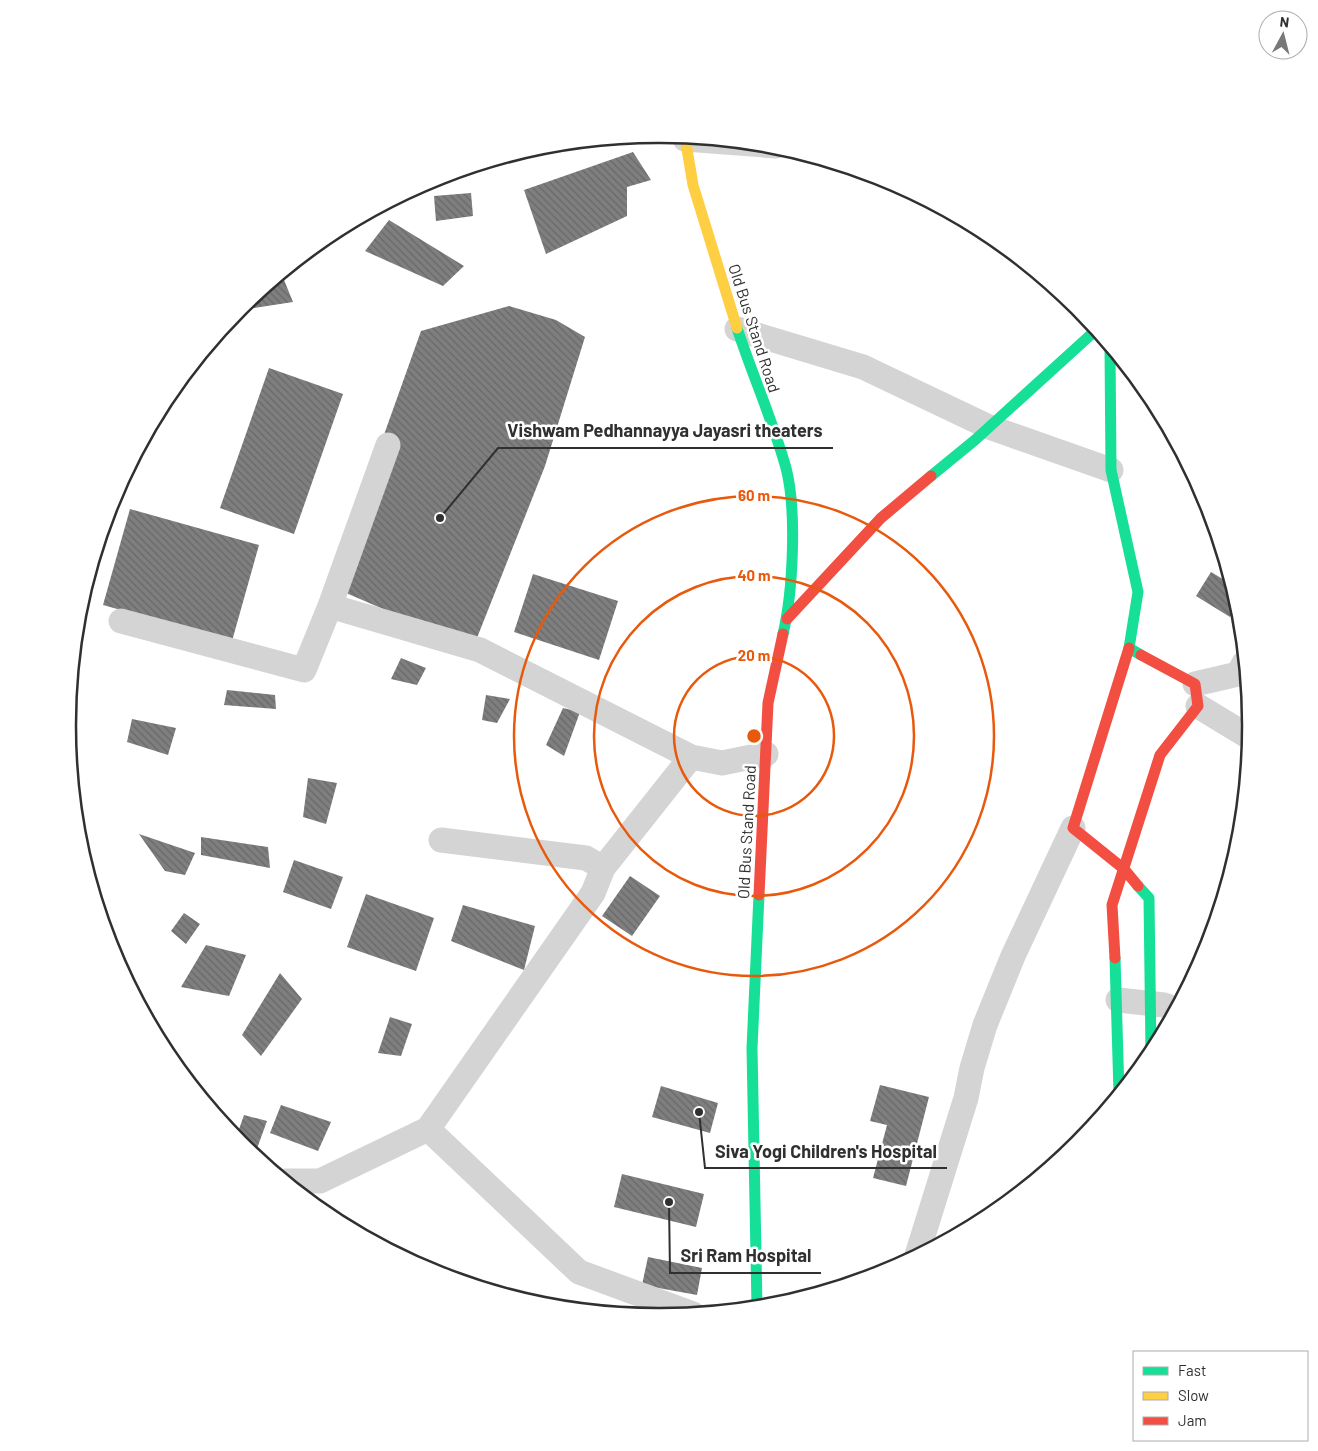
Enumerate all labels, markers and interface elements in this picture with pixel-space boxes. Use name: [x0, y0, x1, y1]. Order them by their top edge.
north arrow: [1258, 10, 1308, 60]
text: N: [1279, 13, 1290, 31]
street label: Old Bus Stand Road: [725, 261, 785, 395]
callout: Vishwam Pedhannayya Jayasri theaters: [498, 415, 833, 448]
text: Vishwam Pedhannayya Jayasri theaters: [507, 419, 823, 441]
text: 60 m: [738, 486, 770, 504]
text: 40 m: [737, 566, 771, 584]
text: 20 m: [738, 646, 770, 664]
centre of rings: [745, 727, 763, 745]
street label: Old Bus Stand Road: [733, 765, 759, 899]
callout: Siva Yogi Children's Hospital: [705, 1135, 947, 1168]
text: Siva Yogi Children's Hospital: [715, 1140, 937, 1162]
callout: Sri Ram Hospital: [670, 1240, 821, 1273]
text: Sri Ram Hospital: [681, 1244, 811, 1266]
legend: [1133, 1351, 1308, 1441]
text: Fast: [1178, 1361, 1206, 1379]
text: Slow: [1178, 1386, 1209, 1404]
text: Jam: [1178, 1411, 1207, 1429]

